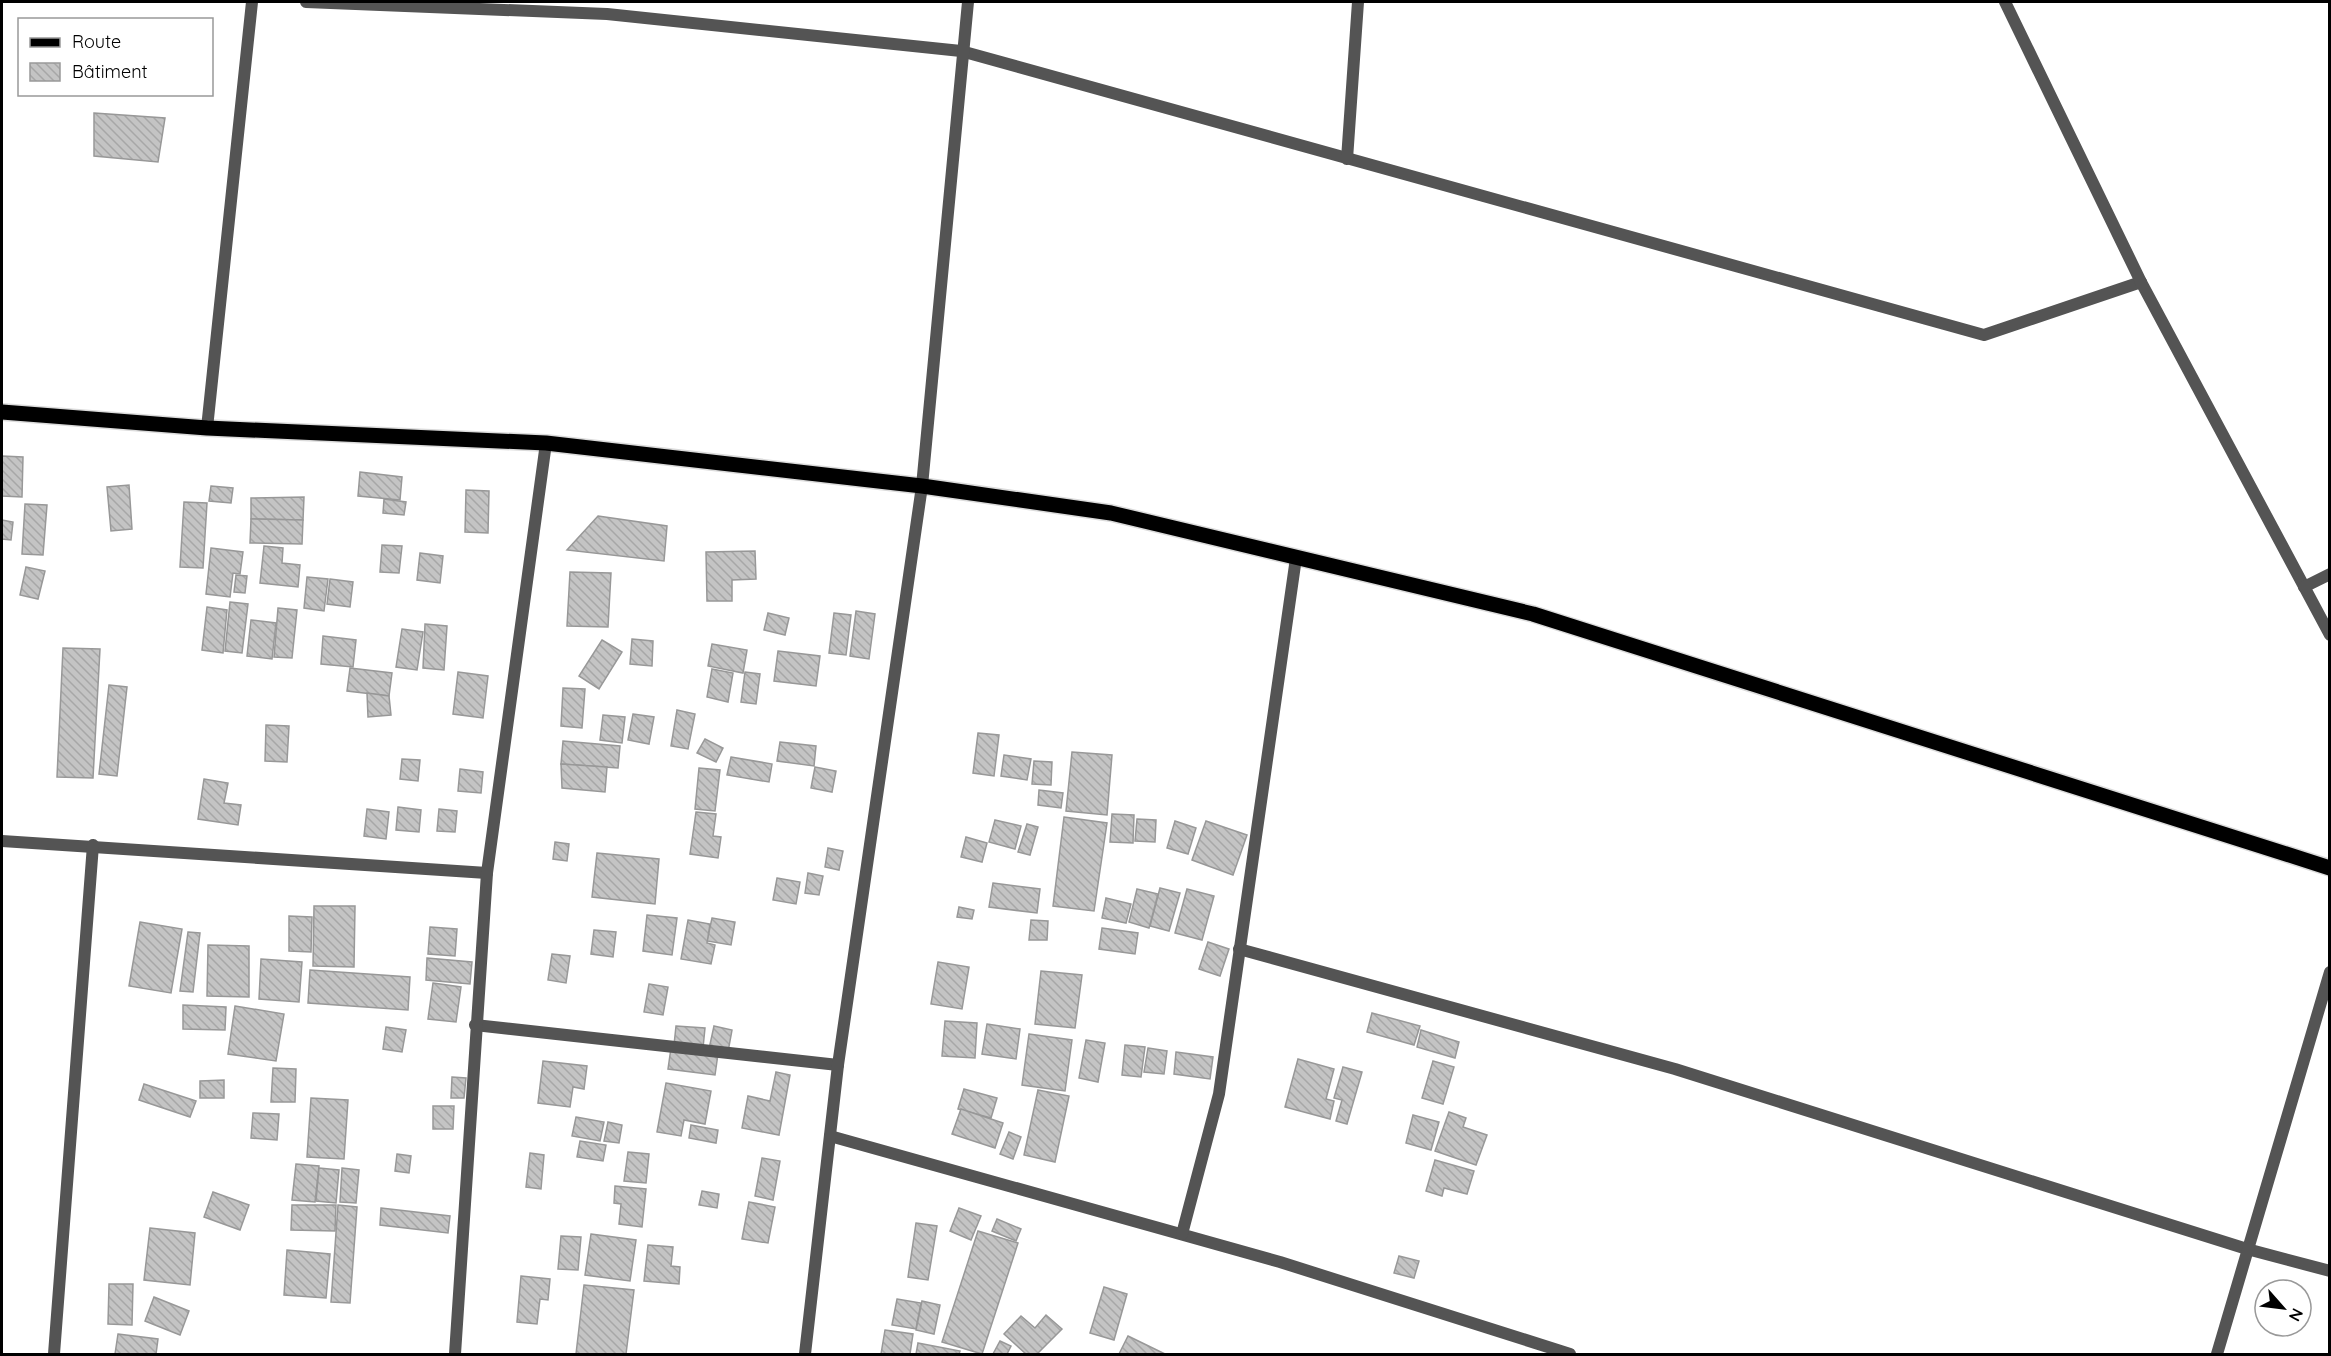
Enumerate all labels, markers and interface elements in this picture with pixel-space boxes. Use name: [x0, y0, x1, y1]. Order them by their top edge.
legend: [18, 18, 213, 96]
text: Route: [72, 30, 121, 53]
text: Bâtiment: [72, 60, 148, 83]
north arrow: [2253, 1278, 2313, 1338]
text: N: [2285, 1305, 2308, 1325]

